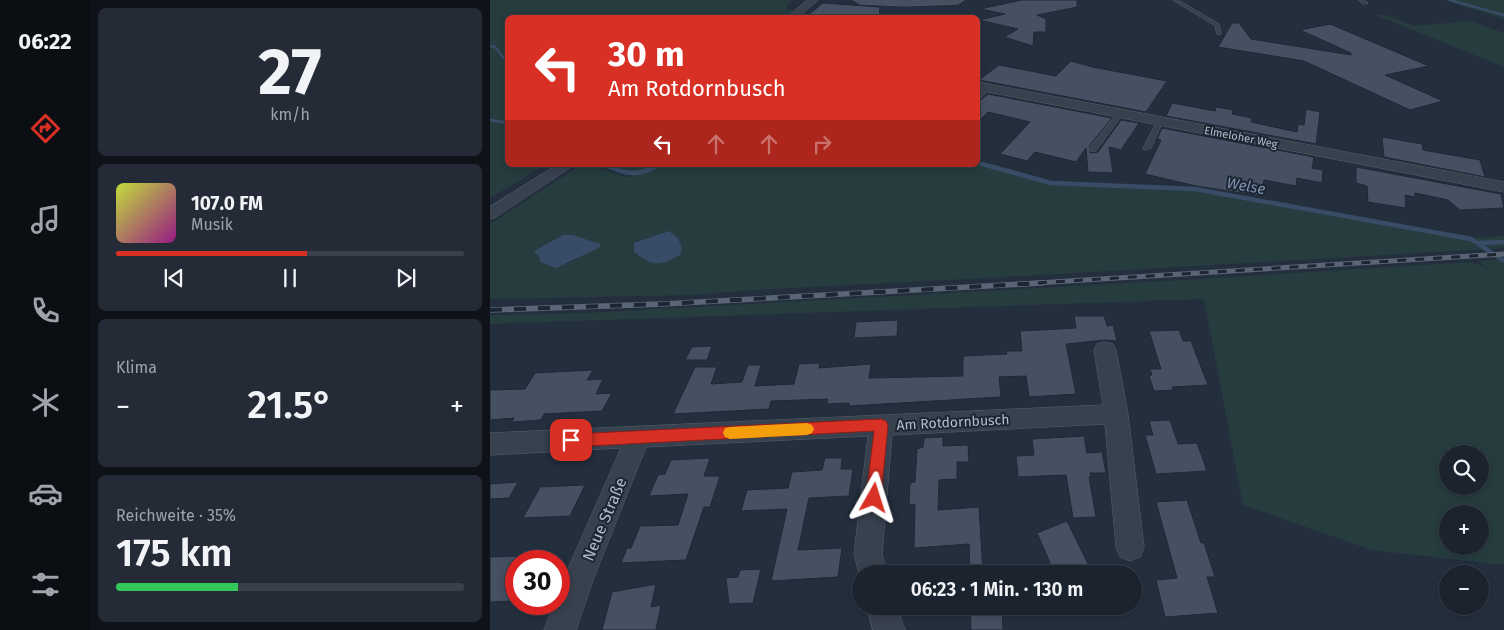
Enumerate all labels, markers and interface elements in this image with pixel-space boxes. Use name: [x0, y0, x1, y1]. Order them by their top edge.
text: 06:22: [18, 28, 72, 55]
text: 27: [258, 33, 322, 111]
text: 30 m: [608, 33, 685, 75]
icon: left: [525, 35, 590, 100]
text: Am Rotdornbusch: [608, 75, 786, 102]
text: km/h: [270, 105, 310, 124]
icon: directions: [28, 111, 63, 146]
street label: Elmeloher Weg: [1203, 124, 1279, 151]
icon: left: [649, 130, 677, 158]
icon: ahead: [702, 130, 730, 158]
icon: ahead: [755, 130, 783, 158]
icon: right: [808, 130, 836, 158]
water label: Welse: [1225, 174, 1267, 198]
text: 107.0 FM: [191, 192, 263, 215]
icon: music: [28, 202, 63, 237]
text: Musik: [191, 215, 233, 234]
icon: previous: [160, 264, 188, 292]
icon: pause: [276, 264, 304, 292]
icon: next: [392, 264, 420, 292]
icon: phone: [28, 293, 63, 328]
text: Klima: [116, 358, 157, 377]
text: 21.5°: [248, 382, 332, 428]
icon: climate: [28, 385, 63, 420]
text: −: [116, 390, 130, 423]
text: +: [450, 390, 464, 423]
street label: Am Rotdornbusch: [896, 411, 1010, 434]
pin: [550, 419, 592, 461]
icon: arrive: [557, 426, 585, 454]
map controls: [1439, 445, 1489, 615]
button: search: [1439, 445, 1489, 495]
position arrow: [847, 471, 899, 523]
street label: Neue Straße: [578, 475, 631, 564]
icon: car: [28, 476, 63, 511]
button: +: [1439, 505, 1489, 555]
text: Reichweite · 35%: [116, 506, 236, 525]
text: 175 km: [116, 530, 233, 576]
speed limit sign: 30: [505, 550, 570, 615]
button: −: [1439, 565, 1489, 615]
icon: filters: [28, 567, 63, 602]
text: 06:23 · 1 Min. · 130 m: [911, 578, 1083, 601]

